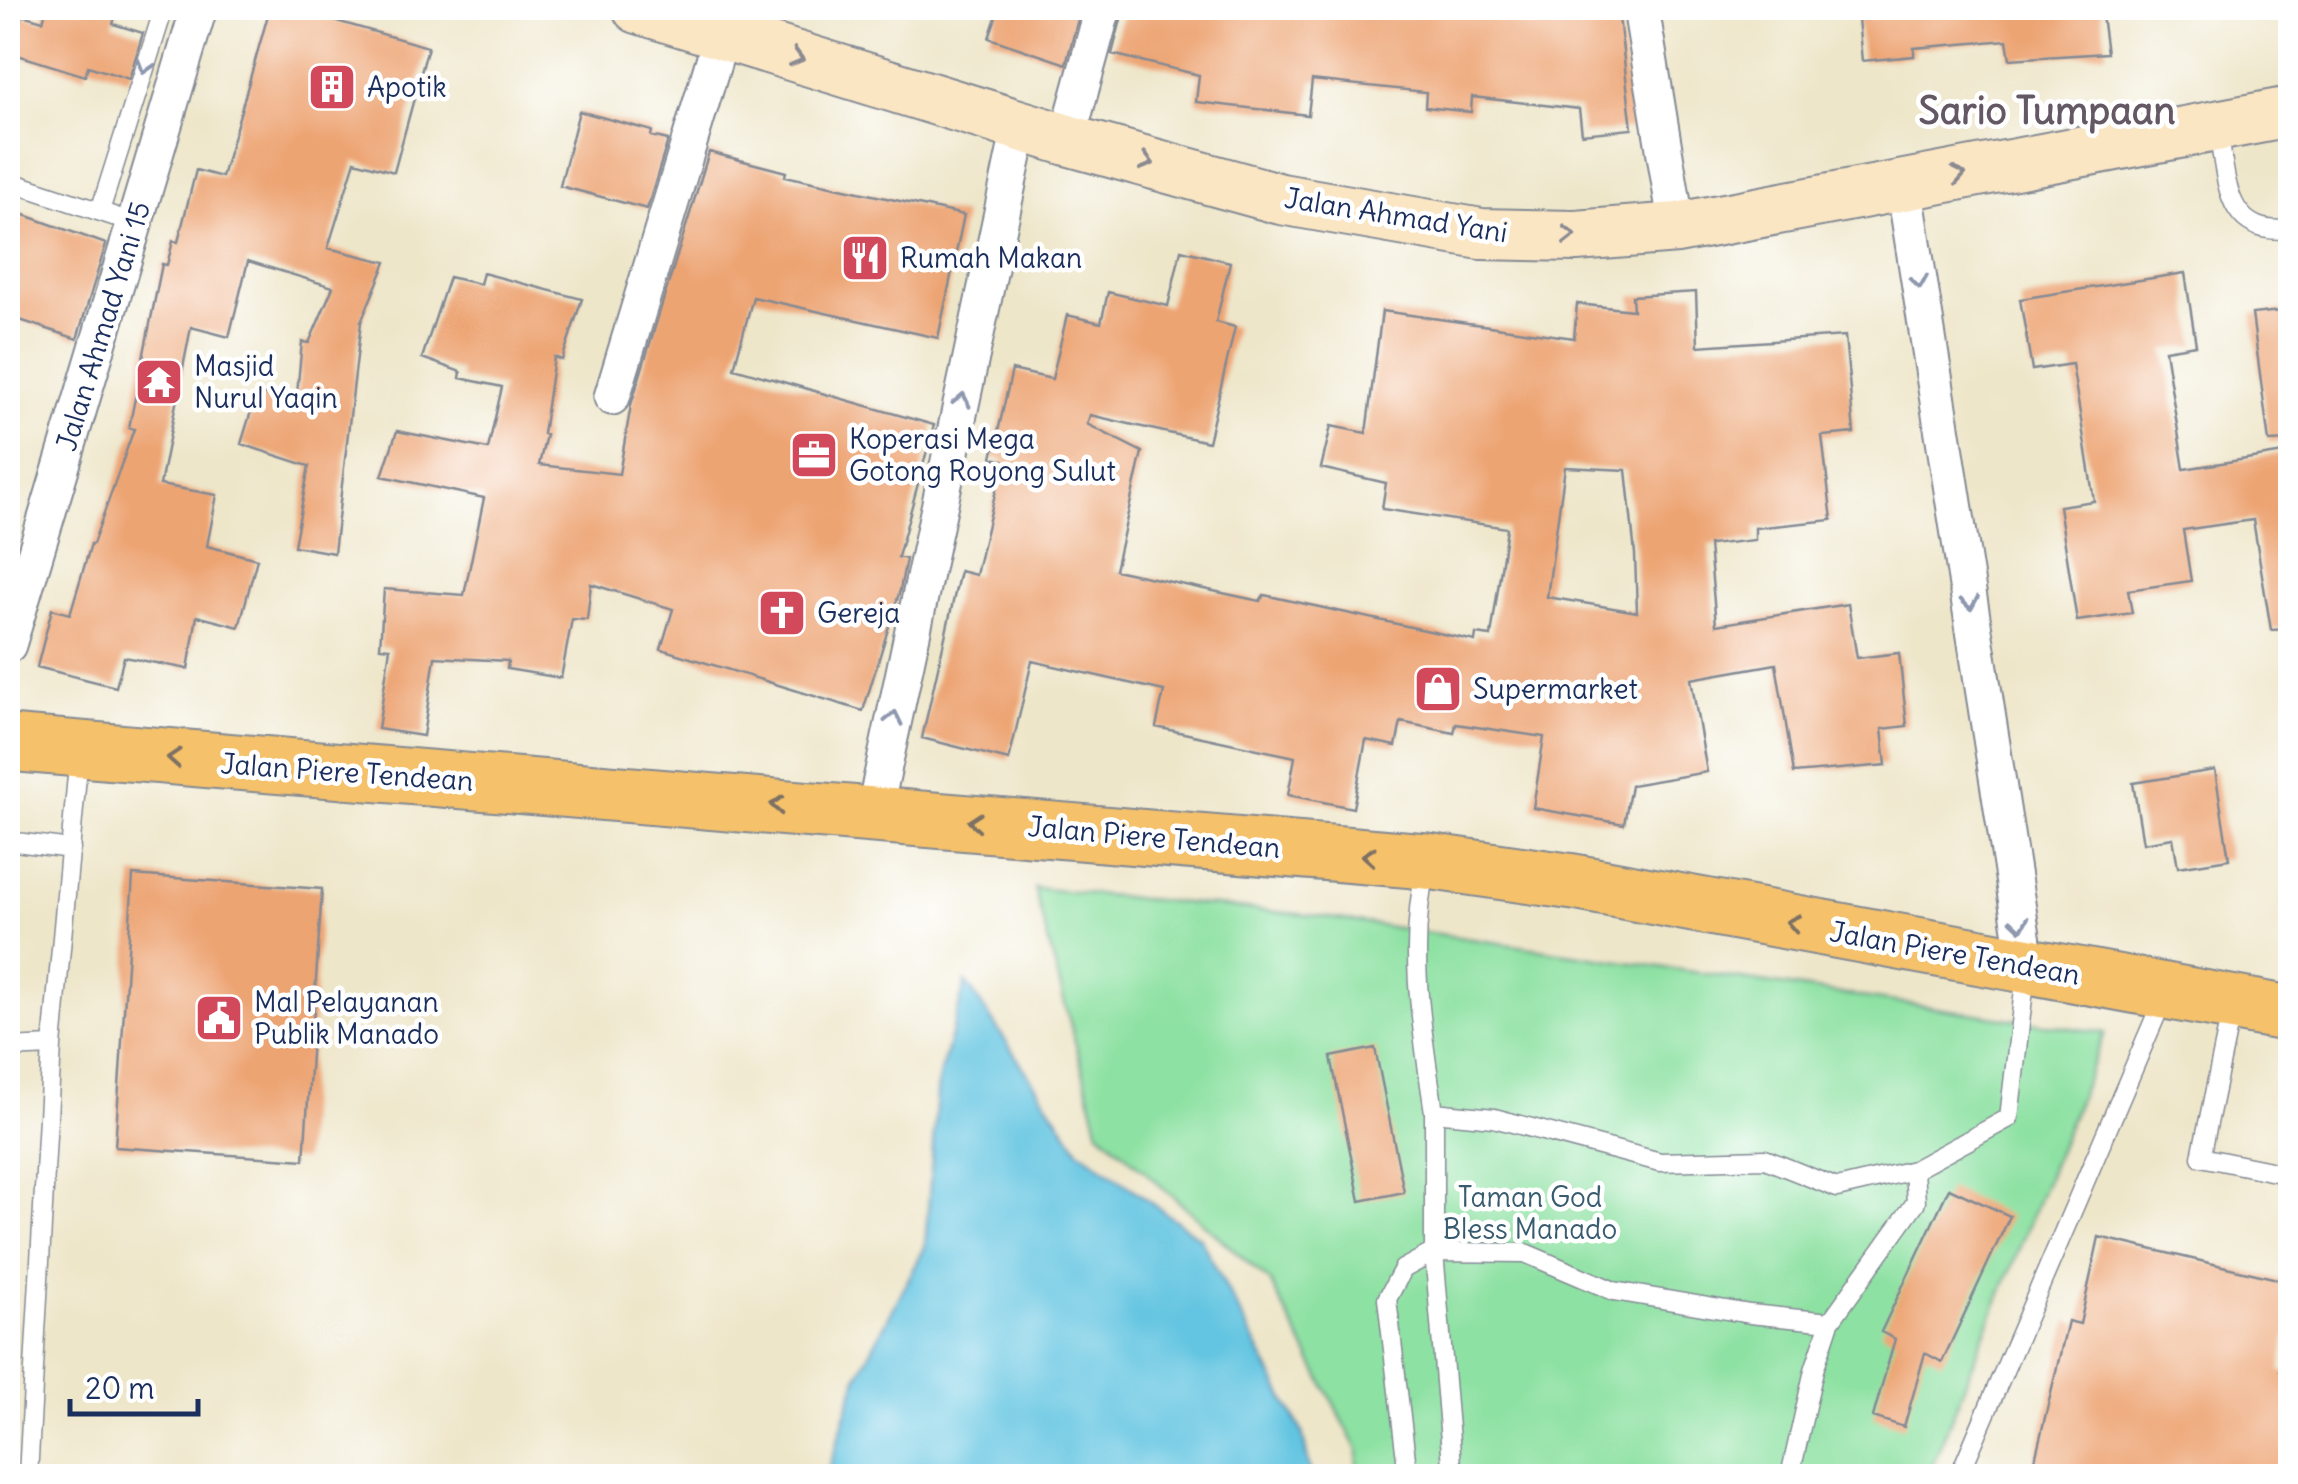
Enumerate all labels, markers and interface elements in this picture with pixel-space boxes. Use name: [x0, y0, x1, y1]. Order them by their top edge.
one-way arrow: [788, 46, 805, 67]
one-way arrow: [137, 58, 157, 75]
building icon: Apotik: [306, 61, 358, 113]
place label: Apotik: [367, 69, 446, 105]
district label: Sario Tumpaan: [1919, 87, 2175, 134]
one-way arrow: [1138, 150, 1155, 171]
one-way arrow: [1951, 165, 1967, 186]
street label: Jalan Ahmad Yani: [1282, 180, 1510, 250]
street label: Jalan Ahmad Yani 15: [48, 197, 158, 455]
one-way arrow: [1562, 224, 1578, 246]
restaurant icon: Rumah Makan: [839, 232, 891, 284]
place label: Rumah Makan: [900, 240, 1082, 276]
one-way arrow: [1908, 273, 1929, 290]
place label: Masjid Nurul Yaqin: [194, 348, 338, 416]
temple icon: Masjid Nurul Yaqin: [133, 356, 185, 408]
one-way arrow: [950, 392, 971, 409]
place label: Koperasi Mega Gotong Royong Sulut: [849, 421, 1116, 489]
office icon: Koperasi Mega Gotong Royong Sulut: [788, 429, 840, 481]
church icon: Gereja: [756, 587, 808, 639]
one-way arrow: [1958, 594, 1979, 611]
place label: Gereja: [817, 595, 900, 631]
shop icon: Supermarket: [1412, 663, 1464, 715]
place label: Supermarket: [1473, 671, 1638, 707]
one-way arrow: [883, 709, 904, 726]
street label: Jalan Piere Tendean: [219, 745, 475, 799]
one-way arrow: [165, 748, 181, 770]
one-way arrow: [768, 795, 784, 817]
street label: Jalan Piere Tendean: [1026, 808, 1282, 866]
one-way arrow: [967, 811, 983, 833]
one-way arrow: [1360, 845, 1376, 867]
street label: Jalan Piere Tendean: [1827, 913, 2083, 993]
one-way arrow: [1785, 914, 1802, 935]
one-way arrow: [2008, 916, 2029, 932]
place label: Mal Pelayanan Publik Manado: [254, 984, 439, 1052]
public building icon: Mal Pelayanan Publik Manado: [193, 992, 245, 1044]
park label: Taman God Bless Manado: [1443, 1179, 1617, 1247]
scale bar: [70, 1354, 198, 1416]
text: 20 m: [85, 1369, 155, 1407]

